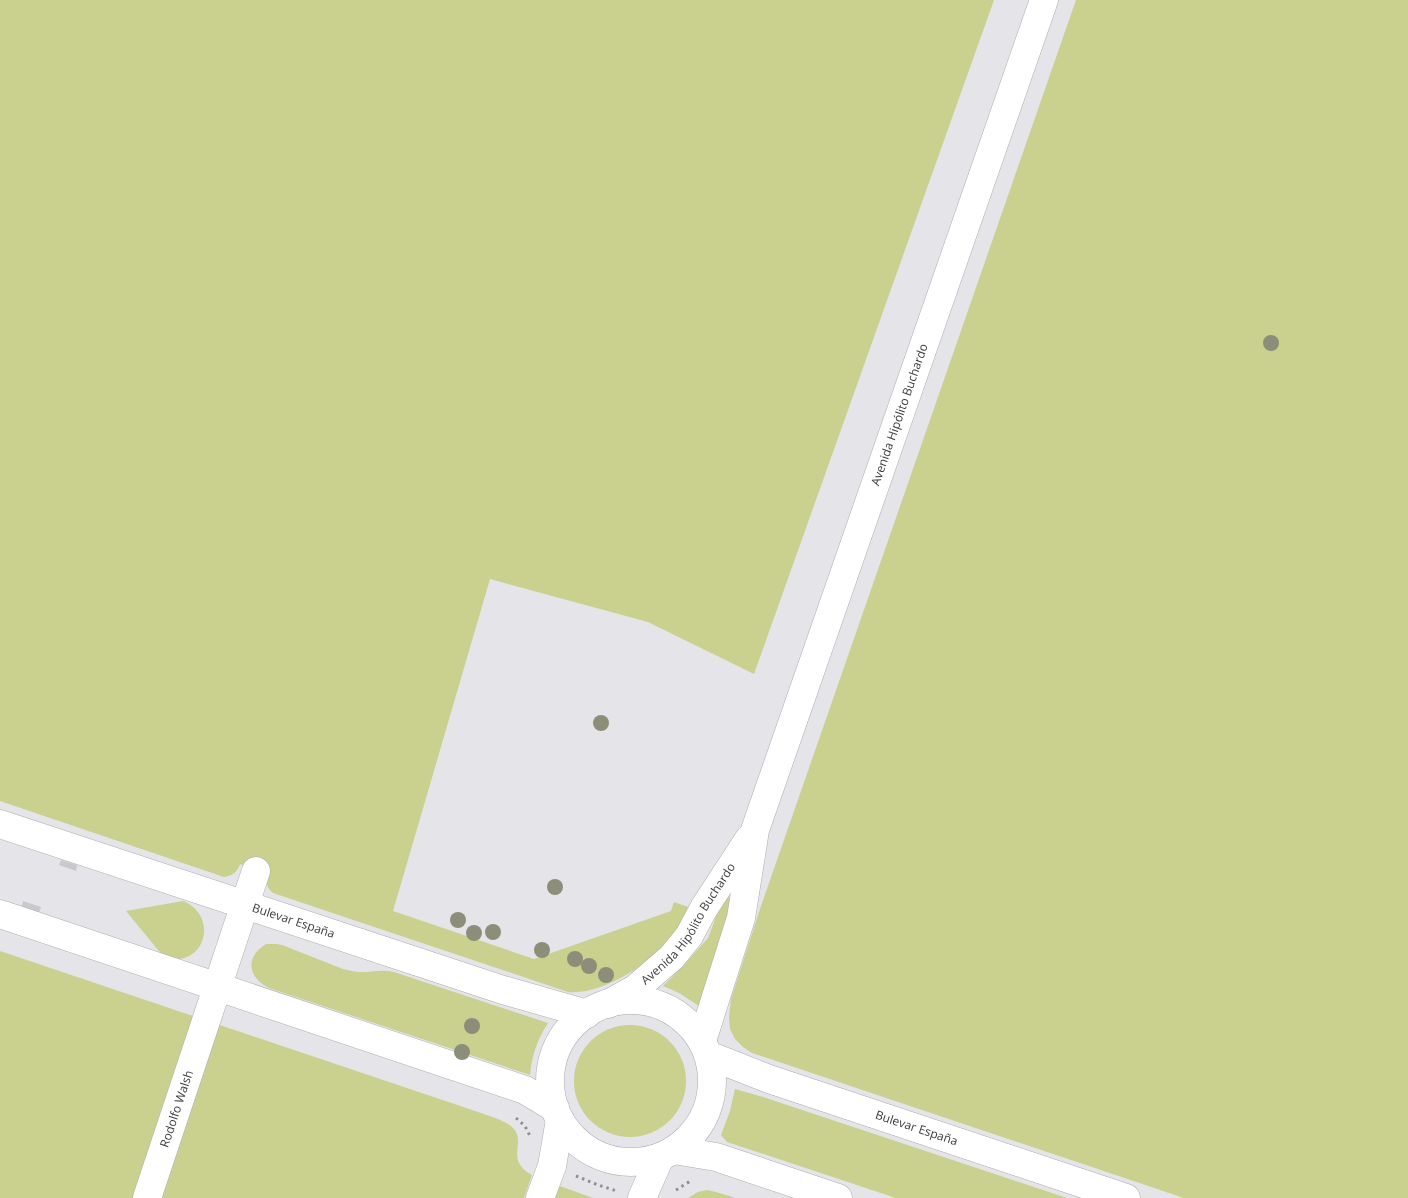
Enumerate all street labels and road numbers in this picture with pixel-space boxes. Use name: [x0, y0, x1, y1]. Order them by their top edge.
street label: Avenida Hipólito Buchardo: [867, 341, 932, 488]
street label: Avenida Hipólito Buchardo: [637, 859, 739, 988]
street label: Bulevar España: [250, 899, 337, 942]
street label: Rodolfo Walsh: [155, 1068, 197, 1150]
street label: Bulevar España: [873, 1106, 960, 1149]

